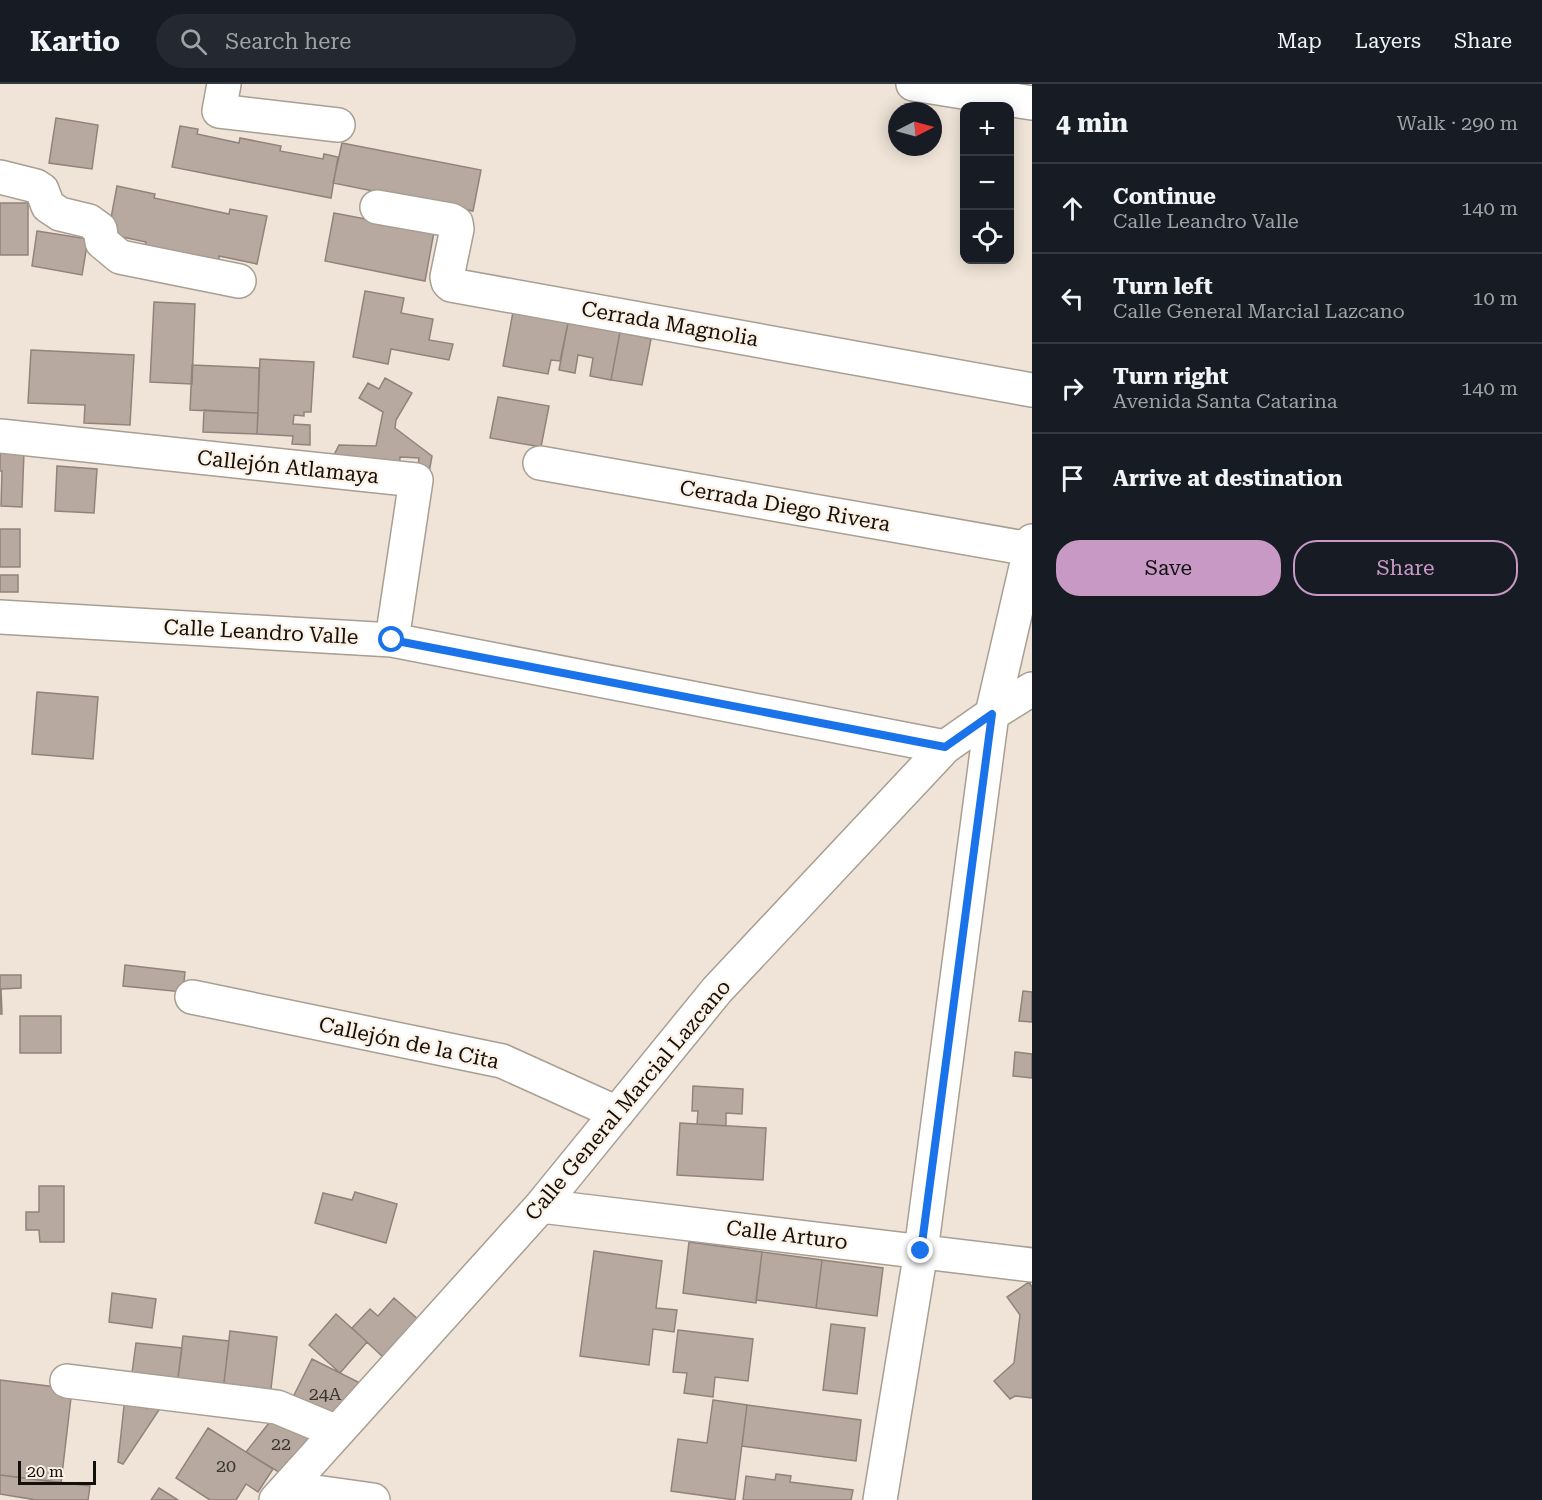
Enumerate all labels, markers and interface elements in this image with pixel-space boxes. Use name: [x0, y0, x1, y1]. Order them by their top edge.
search box: [156, 14, 576, 68]
text: Kartio: [30, 25, 120, 58]
icon: search: [177, 25, 210, 58]
text: Search here: [225, 29, 351, 54]
text: Map: [1277, 29, 1322, 53]
text: Layers: [1355, 29, 1421, 53]
text: Share: [1454, 29, 1512, 53]
north arrow: [888, 102, 942, 156]
map controls: [960, 102, 1014, 264]
button: +: [960, 102, 1014, 156]
text: 4 min: [1056, 108, 1128, 138]
text: Walk · 290 m: [1397, 111, 1518, 135]
button: −: [960, 156, 1014, 210]
text: Continue: [1113, 184, 1216, 209]
icon: ahead: [1056, 192, 1089, 225]
text: 140 m: [1461, 196, 1518, 220]
text: Calle Leandro Valle: [1113, 209, 1299, 233]
button: locate: [960, 210, 1014, 264]
text: Turn left: [1113, 274, 1213, 299]
icon: left: [1056, 282, 1089, 315]
text: 10 m: [1472, 286, 1518, 310]
street label: Cerrada Magnolia: [580, 297, 761, 351]
text: Calle General Marcial Lazcano: [1113, 299, 1405, 323]
text: Turn right: [1113, 364, 1228, 389]
icon: right: [1056, 372, 1089, 405]
text: 140 m: [1461, 376, 1518, 400]
text: Avenida Santa Catarina: [1113, 389, 1338, 413]
street label: Callejón Atlamaya: [196, 446, 381, 489]
icon: arrive: [1056, 462, 1089, 495]
text: Arrive at destination: [1113, 466, 1342, 491]
street label: Cerrada Diego Rivera: [678, 476, 893, 536]
button: Save: [1056, 540, 1281, 596]
button: Share: [1293, 540, 1518, 596]
street label: Calle Leandro Valle: [163, 615, 359, 649]
route start: [378, 626, 404, 652]
street label: Calle General Marcial Lazcano: [520, 975, 736, 1225]
street label: Callejón de la Cita: [317, 1012, 502, 1074]
street label: Calle Arturo: [725, 1216, 849, 1254]
route end: [907, 1237, 933, 1263]
house number: 24A: [309, 1383, 342, 1404]
house number: 22: [271, 1433, 291, 1454]
house number: 20: [216, 1455, 236, 1476]
scale bar: [18, 1458, 96, 1486]
text: 20 m: [27, 1462, 64, 1481]

